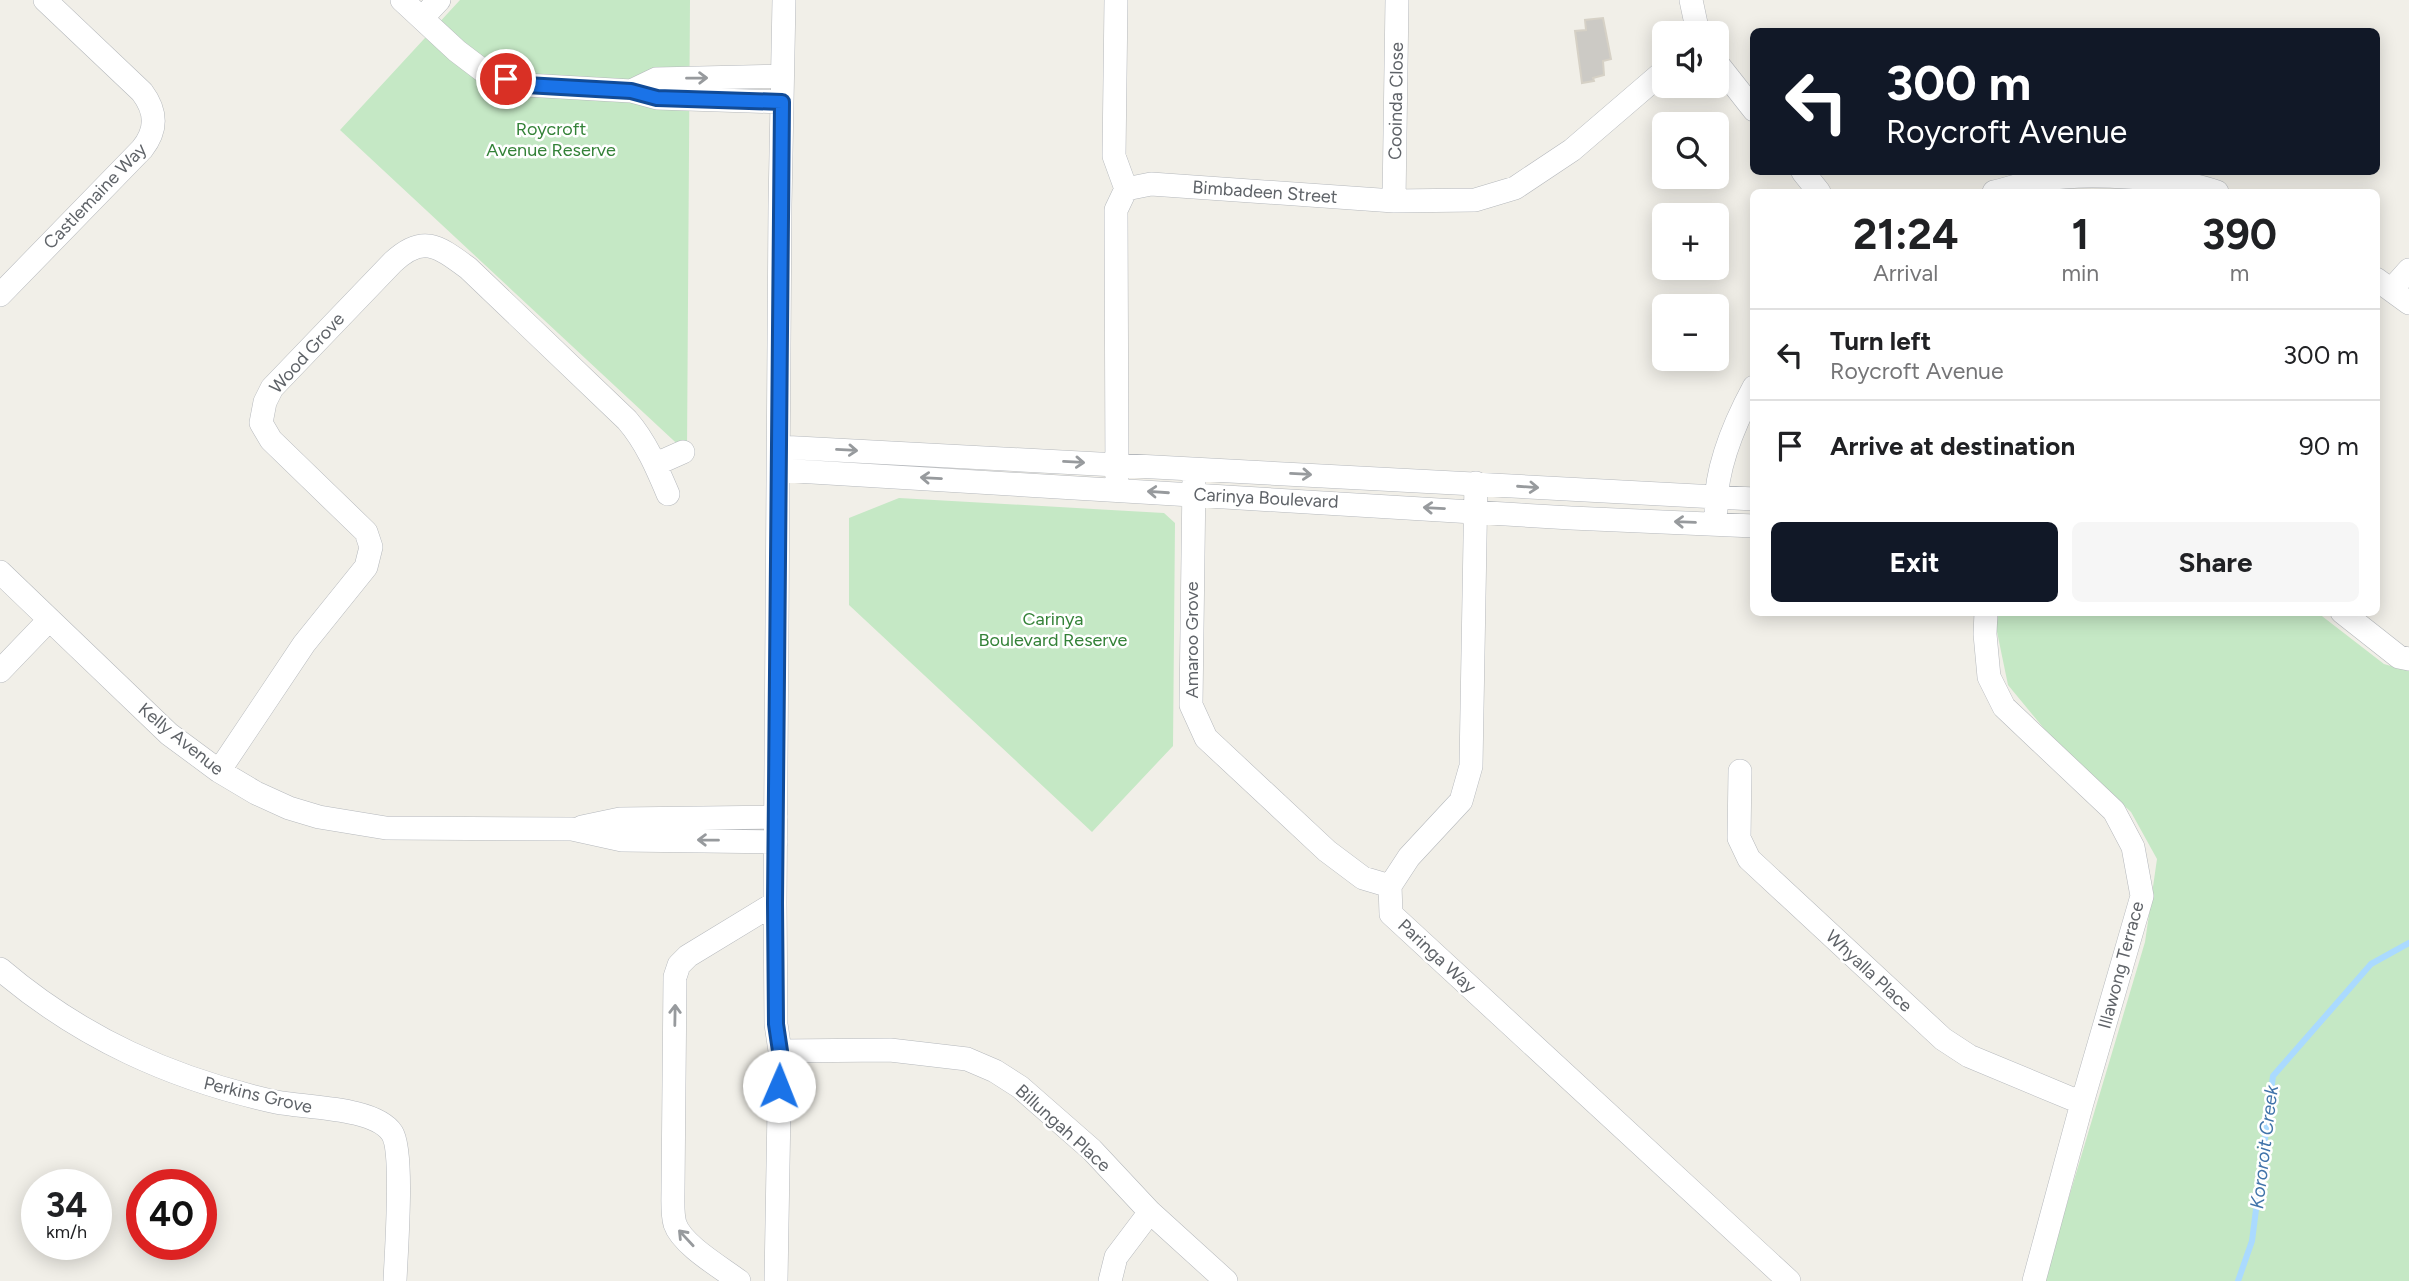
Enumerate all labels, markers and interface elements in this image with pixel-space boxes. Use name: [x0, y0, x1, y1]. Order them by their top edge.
map controls: [1652, 21, 1729, 371]
button: sound: [1652, 21, 1729, 98]
street label: Cooinda Close: [1384, 42, 1408, 160]
pin: [476, 49, 536, 109]
text: 300 m: [1886, 53, 2031, 112]
icon: left: [1771, 56, 1862, 147]
icon: arrive: [487, 60, 525, 98]
one-way arrow: [685, 71, 708, 85]
button: search: [1652, 112, 1729, 189]
text: Roycroft Avenue: [1886, 113, 2127, 151]
park label: Roycroft Avenue Reserve: [486, 118, 616, 161]
street label: Castlemaine Way: [39, 138, 152, 254]
street label: Bimbadeen Street: [1192, 176, 1338, 208]
button: +: [1652, 203, 1729, 280]
text: 21:24: [1853, 209, 1959, 260]
text: 1: [2071, 209, 2089, 260]
text: 390: [2202, 209, 2277, 260]
text: Arrival: [1873, 259, 1938, 287]
text: min: [2061, 259, 2099, 287]
text: m: [2230, 259, 2249, 287]
button: −: [1652, 294, 1729, 371]
street label: Wood Grove: [265, 308, 349, 398]
text: Turn left: [1830, 325, 1931, 357]
icon: left: [1771, 336, 1809, 374]
text: 300 m: [2283, 339, 2359, 371]
text: Roycroft Avenue: [1830, 357, 2003, 385]
icon: arrive: [1771, 427, 1809, 465]
text: Arrive at destination: [1830, 430, 2075, 462]
text: 90 m: [2299, 430, 2359, 462]
one-way arrow: [835, 444, 858, 457]
one-way arrow: [1062, 456, 1085, 469]
one-way arrow: [1289, 467, 1312, 480]
one-way arrow: [920, 471, 942, 484]
one-way arrow: [1517, 481, 1539, 494]
street label: Carinya Boulevard: [1193, 483, 1339, 513]
one-way arrow: [1147, 485, 1170, 498]
one-way arrow: [1423, 501, 1446, 514]
one-way arrow: [1674, 516, 1697, 529]
button: Exit: [1771, 522, 2058, 602]
button: Share: [2072, 522, 2359, 602]
street label: Amaroo Grove: [1181, 581, 1203, 699]
park label: Carinya Boulevard Reserve: [979, 608, 1128, 651]
street label: Kelly Avenue: [134, 698, 228, 780]
one-way arrow: [696, 834, 719, 847]
street label: Illawong Terrace: [2093, 899, 2149, 1031]
street label: Paringa Way: [1393, 914, 1481, 998]
street label: Whyalla Place: [1821, 925, 1917, 1017]
one-way arrow: [668, 1003, 682, 1026]
position arrow: [742, 1049, 816, 1123]
street label: Perkins Grove: [202, 1072, 315, 1118]
street label: Billungah Place: [1011, 1079, 1115, 1177]
water label: Kororoit Creek: [2245, 1083, 2283, 1210]
speed limit sign: 40: [126, 1169, 217, 1260]
text: 34: [46, 1184, 87, 1226]
text: km/h: [46, 1221, 87, 1243]
one-way arrow: [678, 1229, 694, 1247]

